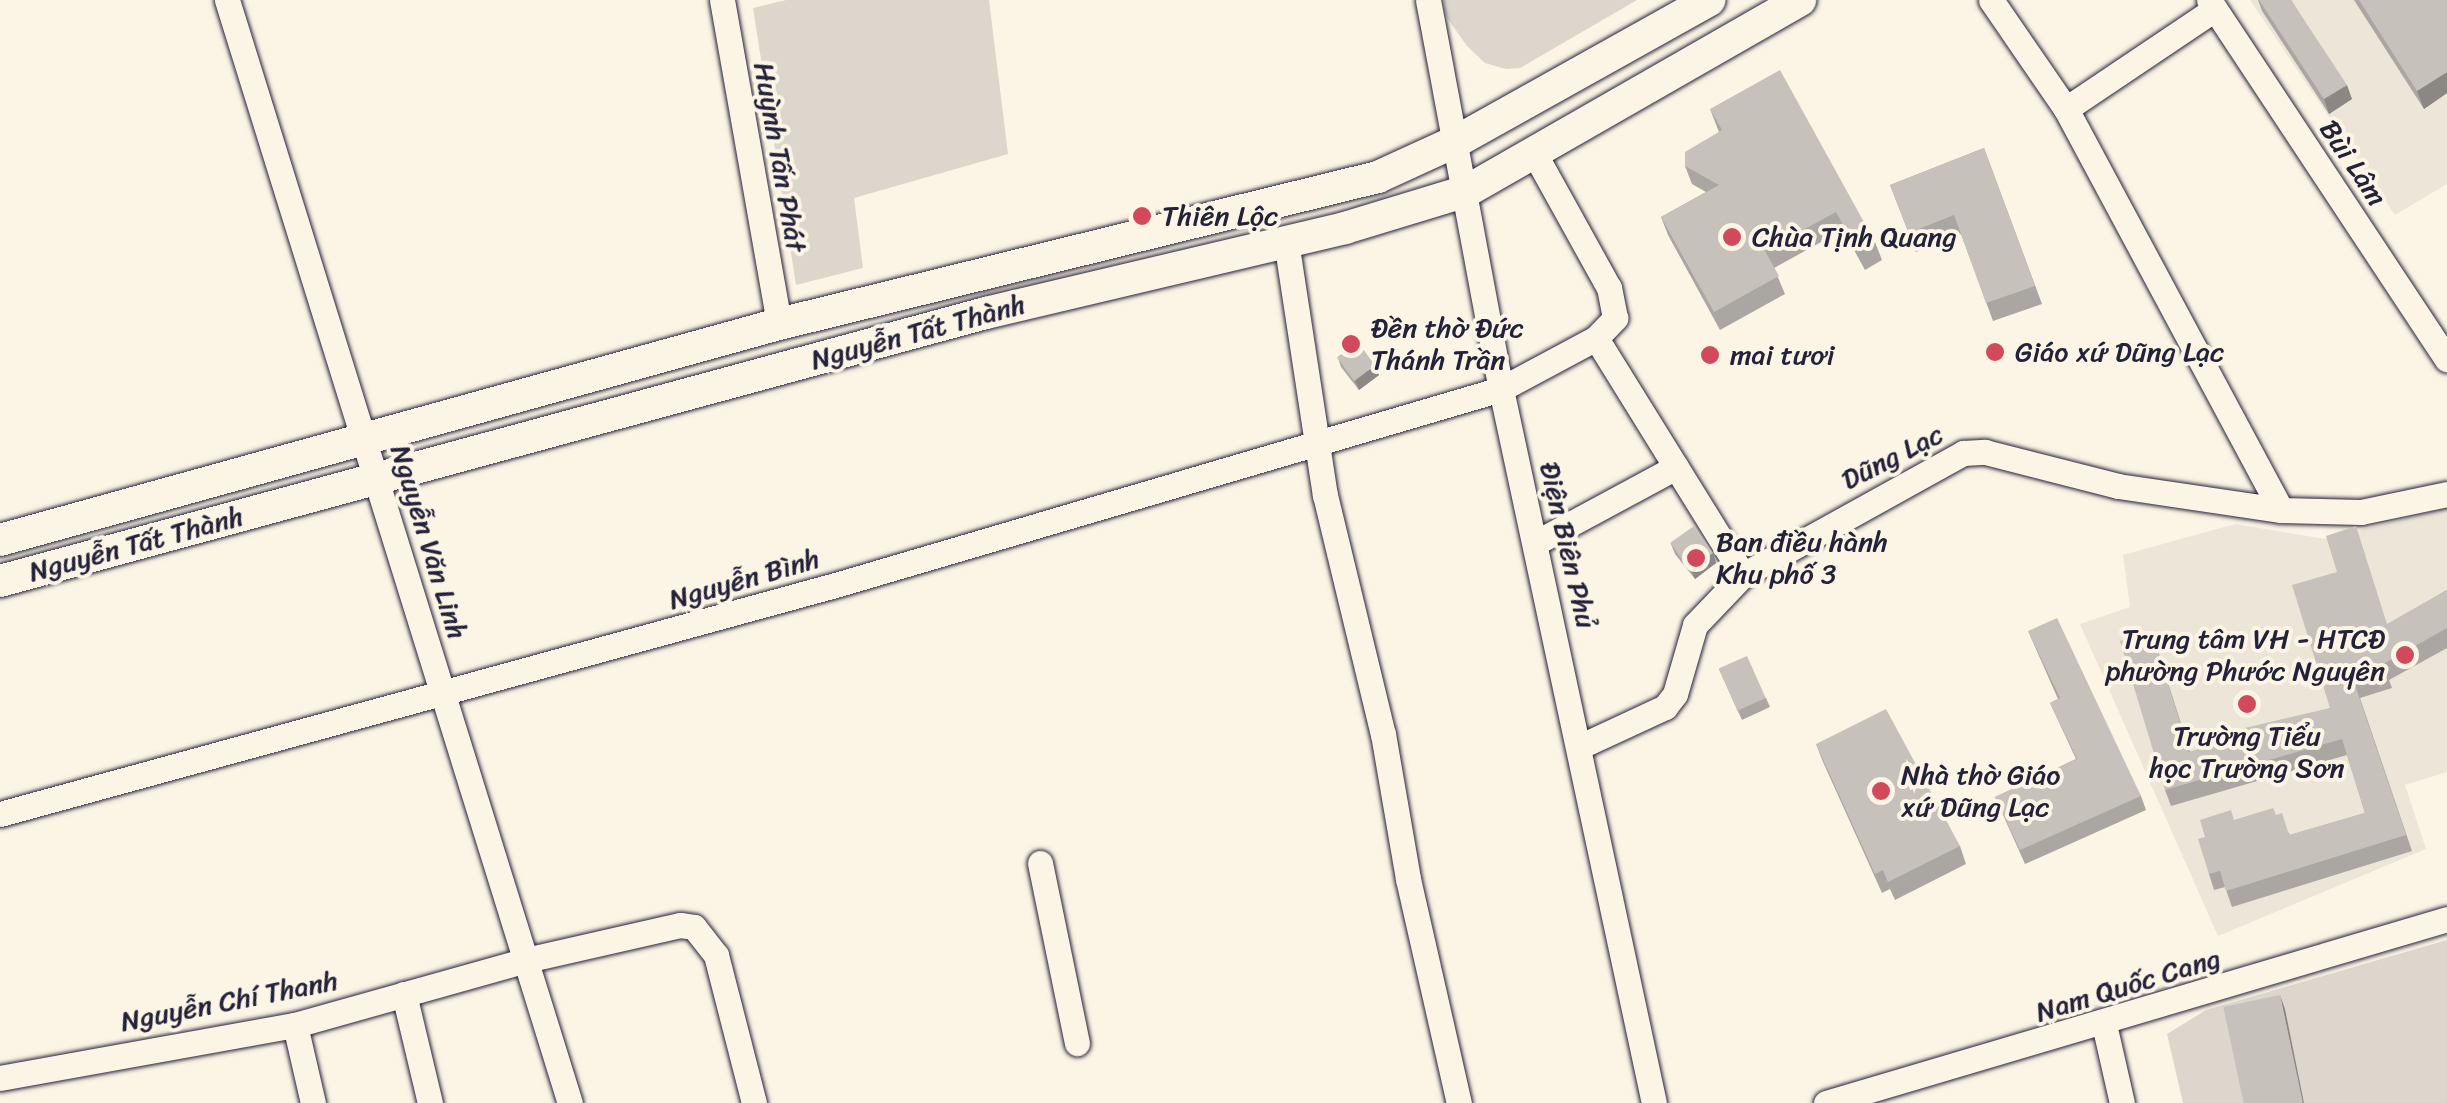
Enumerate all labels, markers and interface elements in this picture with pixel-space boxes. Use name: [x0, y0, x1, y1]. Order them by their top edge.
street label: Huỳnh Tấn Phát: [747, 59, 813, 255]
street label: Bùi Lâm: [2312, 114, 2394, 212]
place label: Thiên Lộc: [1162, 199, 1278, 233]
marker: Thiên Lộc: [1131, 205, 1153, 227]
place label: Chùa Tịnh Quang: [1752, 220, 1957, 254]
marker: Chùa Tịnh Quang: [1721, 226, 1743, 248]
street label: Nguyễn Tất Thành: [807, 287, 1029, 377]
place label: Đền thờ Đức Thánh Trần: [1371, 311, 1523, 377]
marker: Đền thờ Đức Thánh Trần: [1340, 333, 1362, 355]
place label: Giáo xứ Dũng Lạc: [2015, 335, 2224, 369]
place label: mai tươi: [1730, 338, 1834, 372]
marker: Giáo xứ Dũng Lạc: [1984, 341, 2006, 363]
marker: mai tươi: [1699, 344, 1721, 366]
street label: Dũng Lạc: [1836, 417, 1948, 497]
street label: Nguyễn Văn Linh: [383, 441, 475, 643]
street label: Điện Biên Phủ: [1533, 458, 1603, 632]
street label: Nguyễn Tất Thành: [25, 499, 247, 589]
place label: Ban điều hành Khu phố 3: [1716, 525, 1888, 591]
street label: Nguyễn Bình: [665, 541, 823, 617]
marker: Ban điều hành Khu phố 3: [1685, 547, 1707, 569]
place label: Trung tâm VH - HTCĐ phường Phước Nguyên: [2106, 622, 2385, 688]
marker: Trung tâm VH - HTCĐ phường Phước Nguyên: [2394, 644, 2416, 666]
marker: Trường Tiểu học Trường Sơn: [2236, 693, 2258, 715]
place label: Trường Tiểu học Trường Sơn: [2150, 719, 2344, 785]
place label: Nhà thờ Giáo xứ Dũng Lạc: [1901, 758, 2061, 824]
marker: Nhà thờ Giáo xứ Dũng Lạc: [1870, 780, 1892, 802]
street label: Nam Quốc Cang: [2031, 941, 2225, 1029]
street label: Nguyễn Chí Thanh: [117, 963, 341, 1039]

